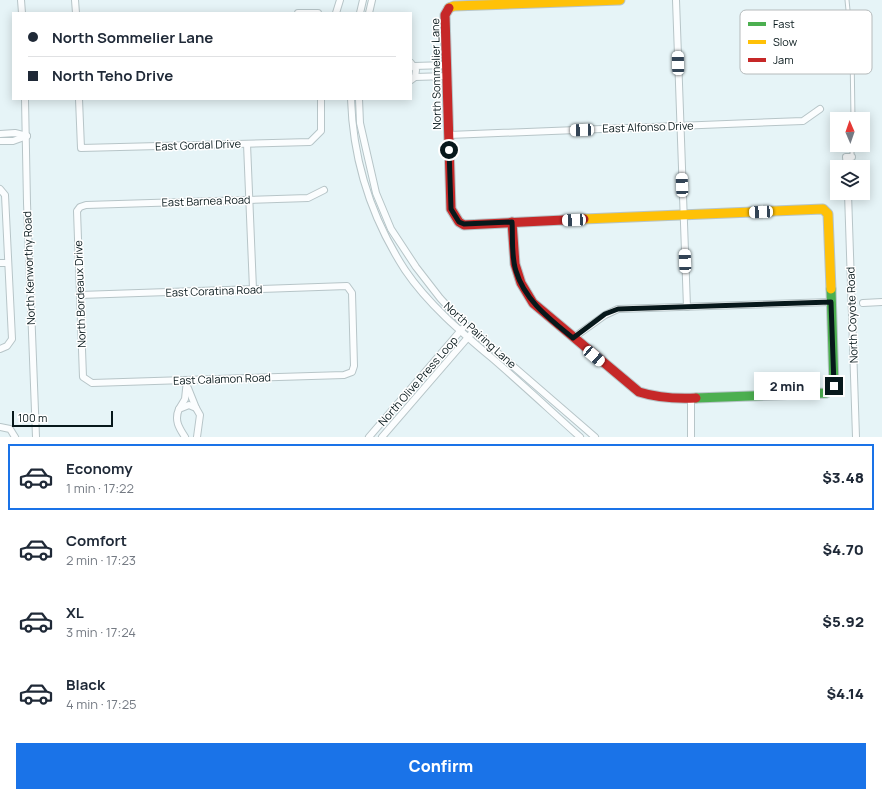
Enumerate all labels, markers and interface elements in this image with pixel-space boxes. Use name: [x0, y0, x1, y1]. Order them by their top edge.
legend: [740, 10, 872, 74]
text: Fast: [773, 16, 795, 31]
street label: North Sommelier Lane: [427, 17, 444, 130]
text: North Sommelier Lane: [52, 27, 213, 48]
text: Slow: [773, 34, 798, 49]
car: [672, 51, 684, 75]
text: Jam: [773, 52, 794, 67]
text: North Teho Drive: [52, 65, 173, 86]
north arrow: [830, 112, 870, 152]
map controls: [830, 112, 870, 200]
street label: East Alfonso Drive: [602, 117, 694, 136]
car: [570, 124, 594, 136]
street label: East Gordal Drive: [155, 135, 242, 153]
route start: [440, 141, 458, 159]
button: layers: [830, 160, 870, 200]
car: [676, 173, 688, 197]
street label: East Barnea Road: [161, 191, 251, 210]
car: [749, 205, 773, 219]
street label: North Kenworthy Road: [19, 211, 38, 325]
car: [562, 213, 586, 227]
street label: North Bordeaux Drive: [70, 240, 89, 348]
car: [679, 249, 691, 273]
street label: North Coyote Road: [842, 267, 861, 363]
street label: East Coratina Road: [165, 281, 263, 300]
street label: North Pairing Lane: [441, 298, 520, 372]
street label: North Olive Press Loop: [375, 332, 461, 429]
car: [581, 344, 607, 368]
street label: East Calamon Road: [173, 369, 271, 388]
callout: 2 min: [754, 372, 820, 400]
text: 2 min: [770, 377, 804, 395]
route end: [825, 377, 843, 395]
scale bar: [12, 409, 113, 428]
text: 100 m: [18, 410, 47, 425]
text: Economy: [66, 458, 133, 479]
icon: car: [18, 459, 54, 495]
text: $3.48: [822, 467, 864, 488]
text: 1 min · 17:22: [66, 479, 134, 497]
text: Comfort: [66, 530, 127, 551]
icon: car: [18, 531, 54, 567]
text: $4.70: [822, 539, 864, 560]
text: 2 min · 17:23: [66, 551, 136, 569]
text: XL: [66, 602, 84, 623]
icon: car: [18, 603, 54, 639]
text: $5.92: [822, 611, 864, 632]
text: 3 min · 17:24: [66, 623, 136, 641]
text: Black: [66, 674, 105, 695]
icon: car: [18, 675, 54, 711]
text: $4.14: [826, 683, 864, 704]
text: 4 min · 17:25: [66, 695, 137, 713]
button: Confirm: [16, 743, 866, 789]

